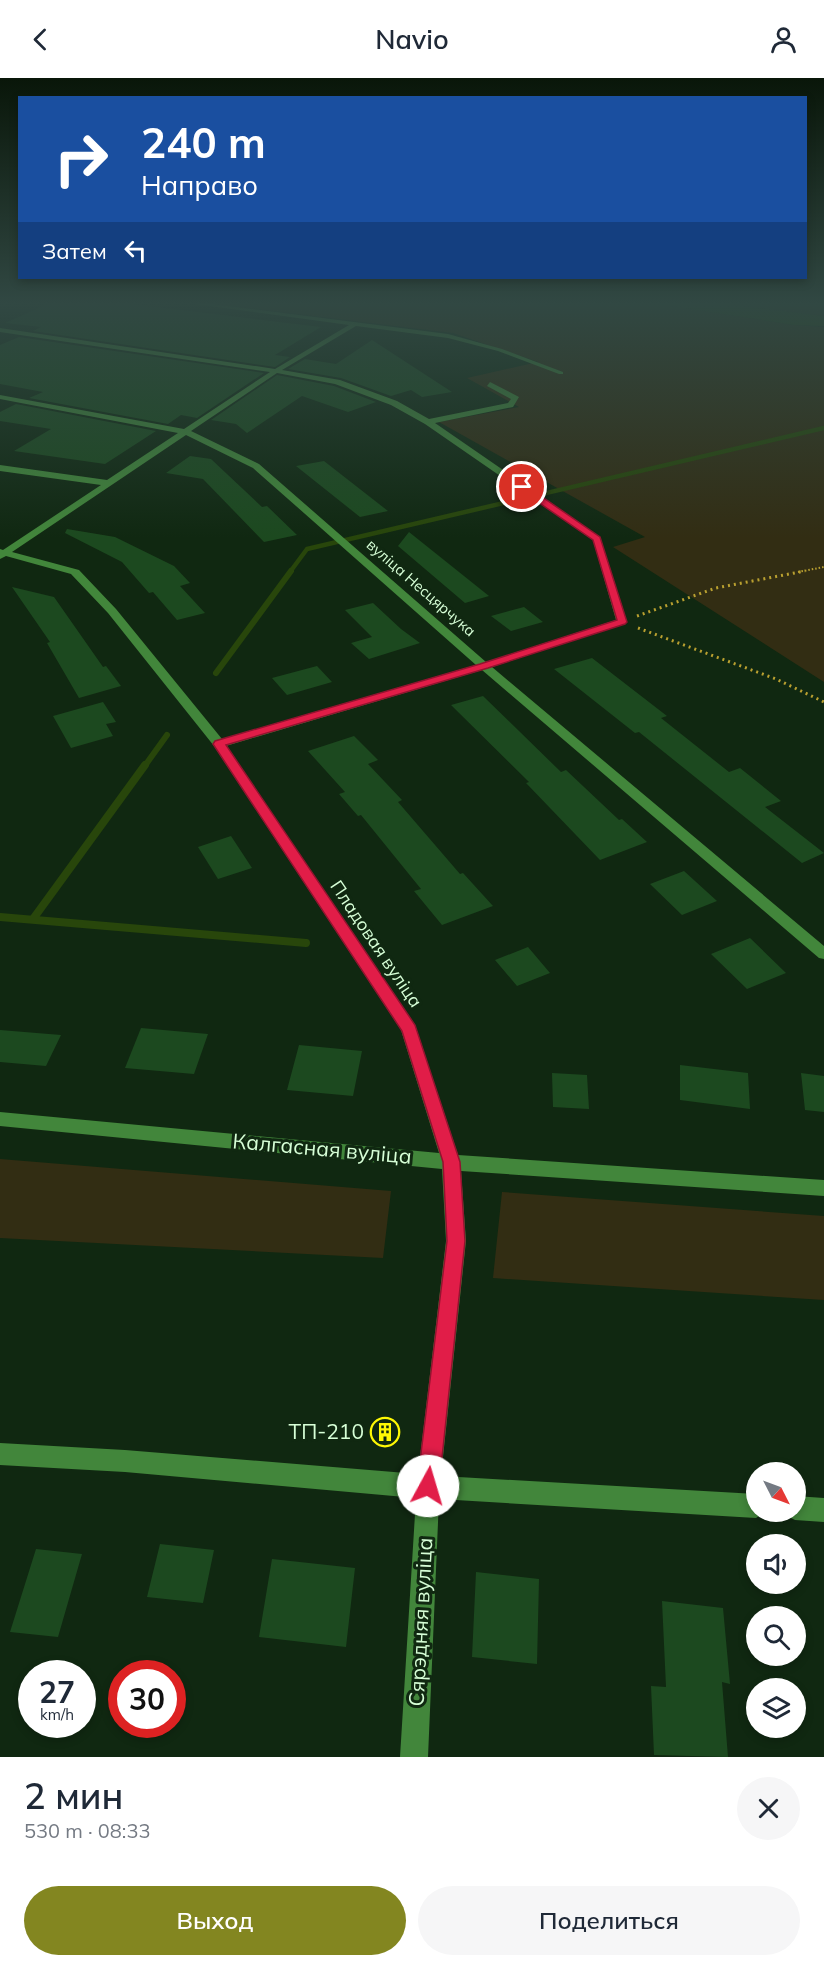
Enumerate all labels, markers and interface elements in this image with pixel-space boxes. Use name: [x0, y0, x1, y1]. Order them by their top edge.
text: Navio: [375, 22, 449, 56]
icon: back: [24, 23, 57, 56]
icon: person: [767, 23, 800, 56]
text: 240 m: [141, 116, 266, 169]
icon: right: [42, 120, 120, 198]
text: Направо: [141, 168, 258, 202]
icon: left: [119, 234, 152, 267]
text: Затем: [42, 237, 107, 265]
pin: [496, 461, 547, 512]
icon: arrive: [505, 470, 538, 503]
street label: вуліца Несцярчука: [363, 535, 480, 640]
street label: Пладовая вуліца: [325, 876, 427, 1012]
street label: Калгасная вуліца: [231, 1127, 413, 1169]
building icon: ТП-210: [369, 1416, 401, 1448]
place label: ТП-210: [288, 1418, 364, 1444]
position arrow: [396, 1454, 460, 1518]
north arrow: [746, 1462, 806, 1522]
map controls: [746, 1462, 806, 1738]
button: sound: [746, 1534, 806, 1594]
street label: Сярэдняя вуліца: [403, 1537, 437, 1707]
button: search: [746, 1606, 806, 1666]
speed limit sign: 30: [108, 1660, 186, 1738]
text: 27: [39, 1673, 75, 1711]
button: layers: [746, 1678, 806, 1738]
text: km/h: [40, 1705, 74, 1724]
text: 2 мин: [24, 1773, 123, 1818]
button: close: [737, 1777, 800, 1840]
text: 530 m · 08:33: [24, 1818, 150, 1843]
button: Выход: [24, 1886, 406, 1955]
button: Поделиться: [418, 1886, 800, 1955]

